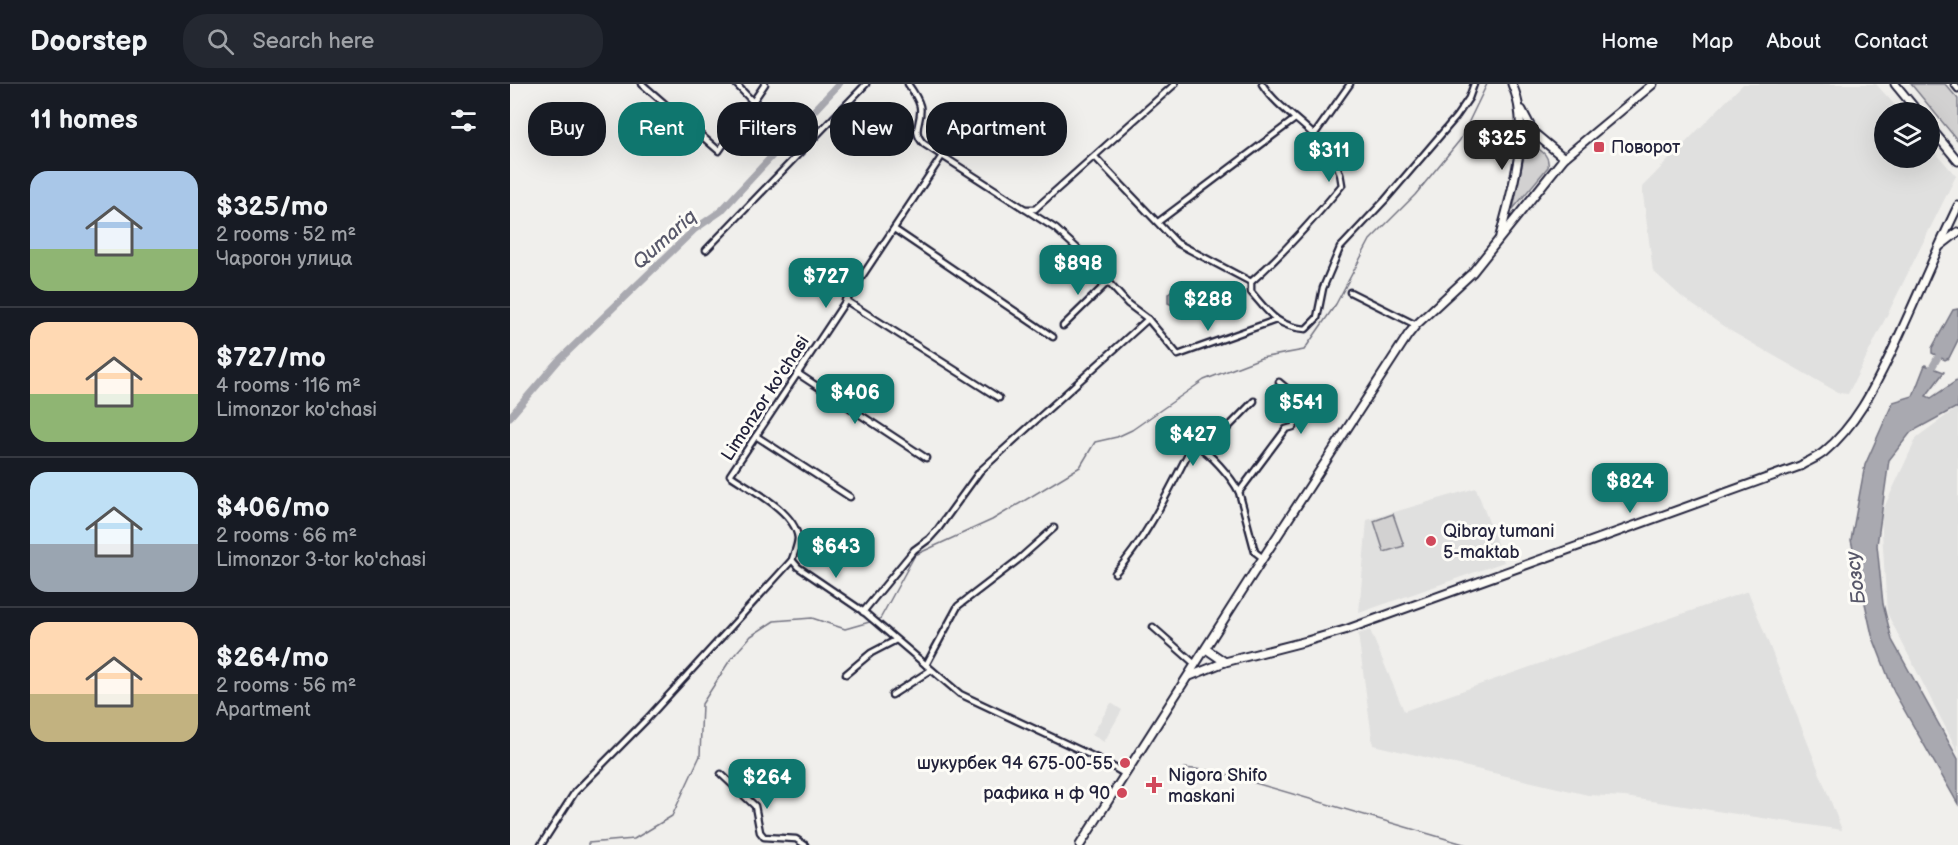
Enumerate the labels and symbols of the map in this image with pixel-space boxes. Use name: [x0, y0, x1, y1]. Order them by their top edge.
pin: $325: [1466, 120, 1538, 171]
pin: $311: [1293, 132, 1365, 183]
place label: Поворот: [1611, 137, 1681, 158]
marker: Поворот: [1592, 140, 1606, 154]
water label: Qumariq: [628, 205, 702, 275]
pin: $898: [1042, 245, 1114, 296]
pin: $727: [790, 258, 862, 309]
pin: $288: [1172, 281, 1244, 332]
street label: Limonzor ko'chasi: [717, 332, 814, 465]
pin: $406: [819, 374, 891, 425]
pin: $541: [1265, 384, 1337, 435]
pin: $427: [1157, 416, 1229, 467]
pin: $824: [1594, 463, 1666, 514]
place label: Qibray tumani 5-maktab: [1443, 521, 1554, 563]
pin: $643: [800, 528, 872, 579]
marker: Qibray tumani 5-maktab: [1424, 534, 1438, 548]
water label: Бозсу: [1841, 549, 1871, 606]
place label: шукурбек 94 675-00-55: [917, 753, 1113, 774]
marker: шукурбек 94 675-00-55: [1118, 756, 1132, 770]
pin: $264: [731, 759, 803, 810]
place label: Nigora Shifo maskani: [1168, 765, 1267, 807]
marker: Nigora Shifo maskani: [1145, 776, 1163, 794]
place label: рафика н ф 90: [983, 783, 1110, 804]
marker: рафика н ф 90: [1115, 786, 1129, 800]

